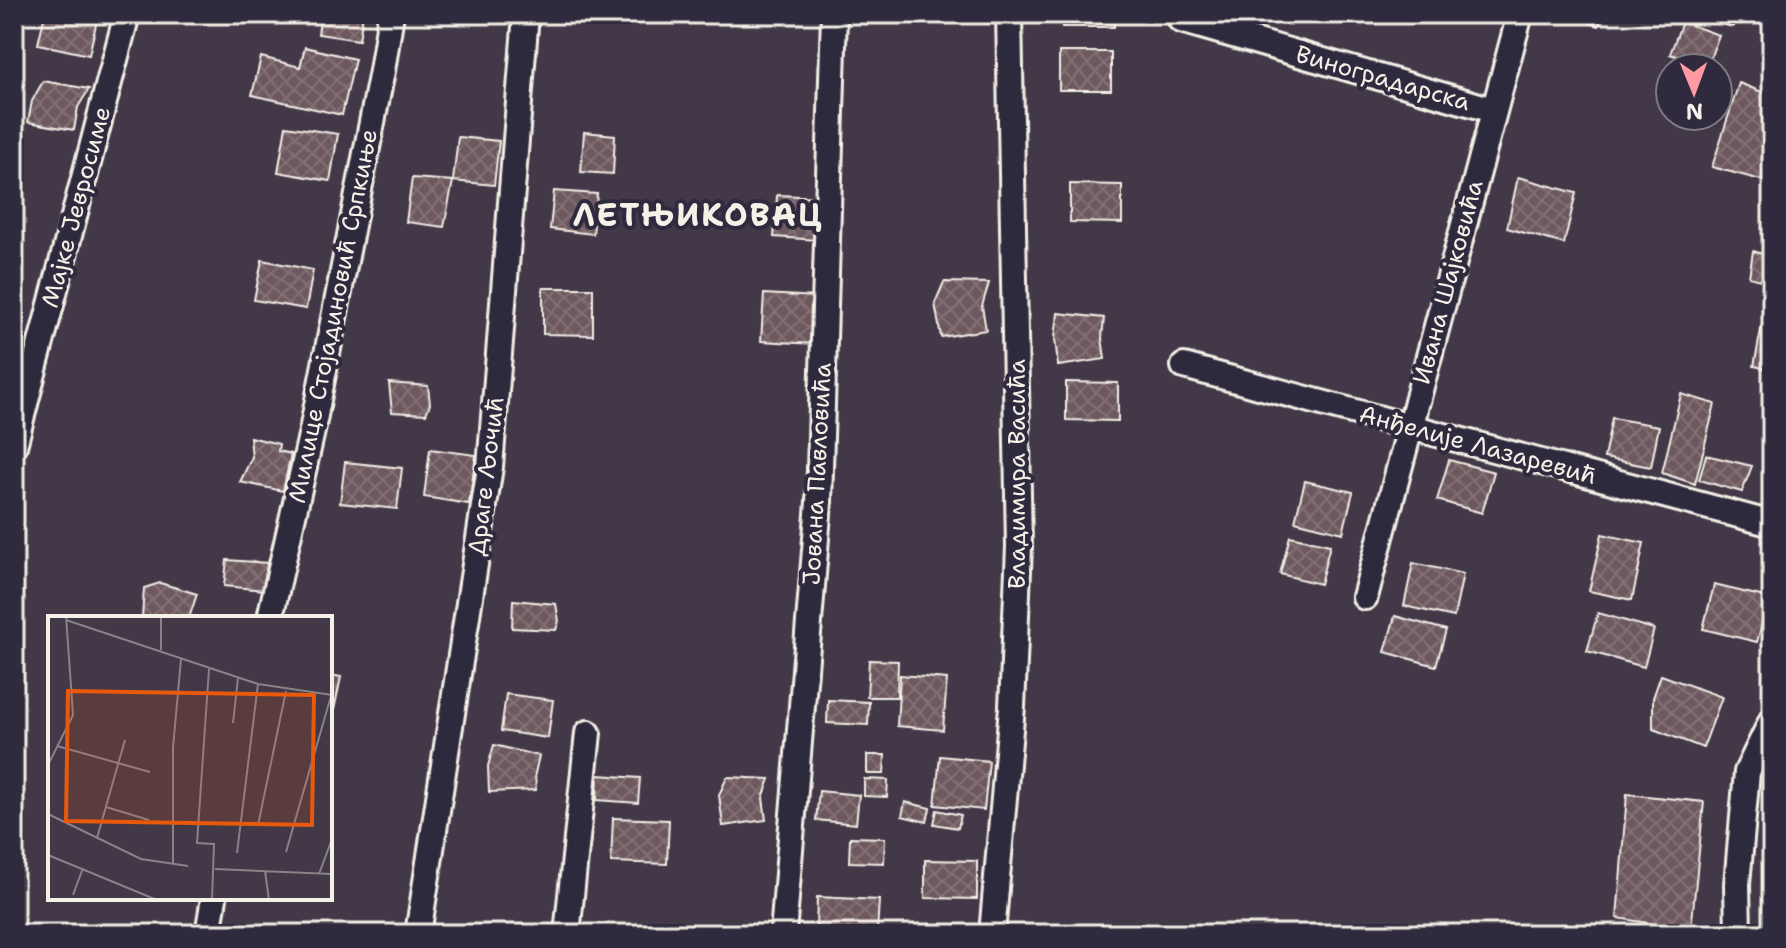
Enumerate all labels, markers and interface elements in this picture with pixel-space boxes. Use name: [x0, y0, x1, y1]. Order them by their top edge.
street label: Виноградарска: [1292, 38, 1474, 118]
north arrow: [1654, 52, 1734, 132]
text: N: [1685, 97, 1703, 126]
street label: Мајке Јевросиме: [34, 103, 118, 311]
street label: Милице Стојадиновић Српкиње: [281, 126, 385, 506]
street label: Ивана Шајковића: [1405, 176, 1491, 388]
district label: ЛЕТЊИКОВАЦ: [573, 193, 823, 236]
street label: Владимира Васића: [1001, 359, 1033, 589]
street label: Јована Павловића: [795, 362, 839, 586]
street label: Драге Љочић: [460, 395, 512, 557]
street label: Анђелије Лазаревић: [1356, 398, 1600, 492]
inset map: [48, 616, 332, 900]

